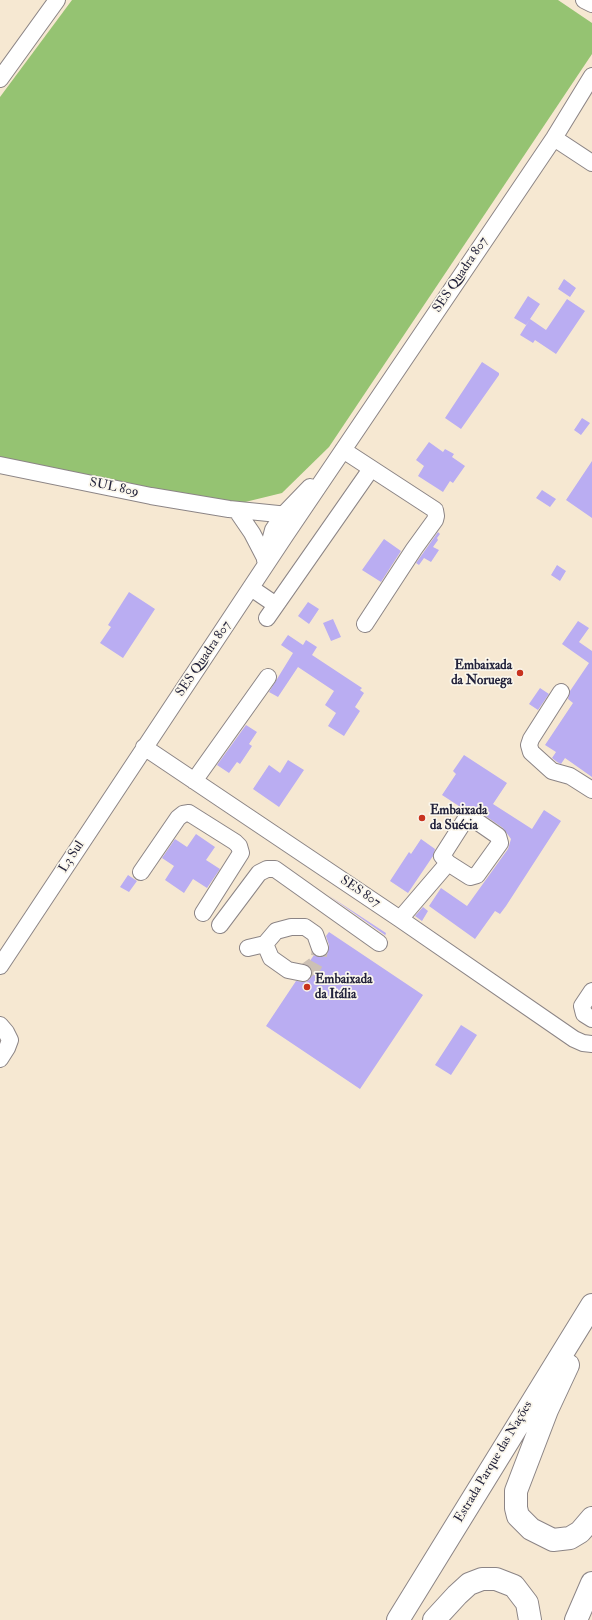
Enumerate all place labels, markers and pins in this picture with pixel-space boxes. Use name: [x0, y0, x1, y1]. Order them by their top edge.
place label: Embaixada da Noruega: [451, 658, 512, 689]
marker: Embaixada da Noruega: [515, 668, 525, 678]
place label: Embaixada da Suécia: [430, 803, 487, 834]
marker: Embaixada da Suécia: [417, 813, 427, 823]
place label: Embaixada da Itália: [315, 972, 372, 1003]
marker: Embaixada da Itália: [302, 982, 312, 992]

